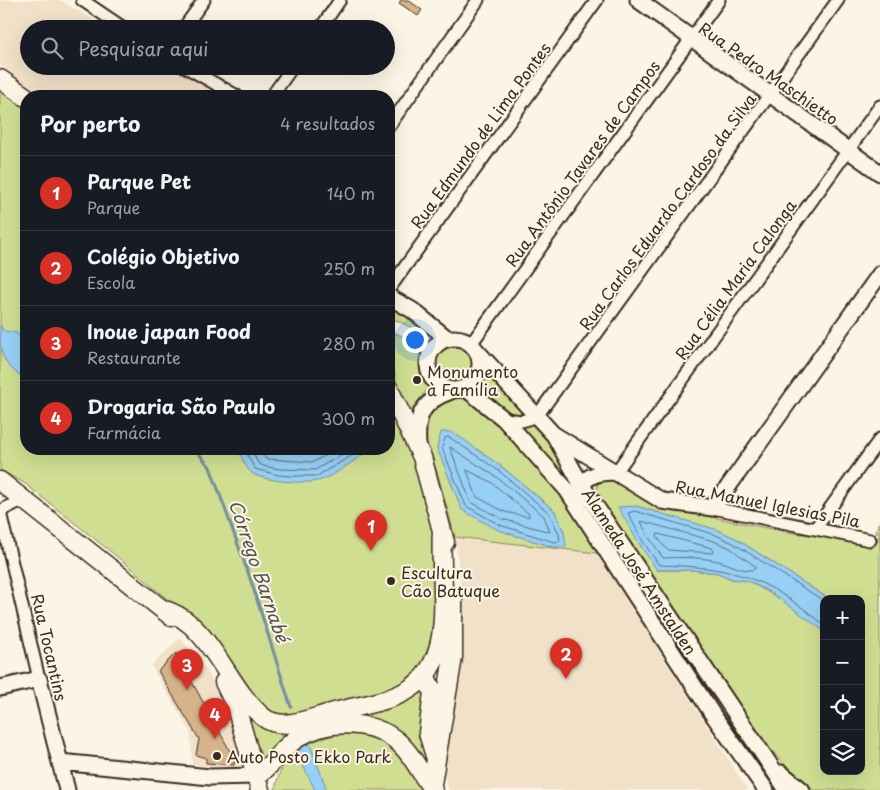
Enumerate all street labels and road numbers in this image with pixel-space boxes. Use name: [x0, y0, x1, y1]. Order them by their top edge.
street label: Rua Pedro Maschietto: [694, 16, 844, 130]
street label: Rua Edmundo de Lima Pontes: [404, 37, 556, 233]
street label: Rua Antônio Tavares de Campos: [499, 55, 665, 271]
street label: Rua Carlos Eduardo Cardoso da Silva: [573, 87, 761, 334]
street label: Rua Célia Maria Calonga: [669, 194, 801, 364]
street label: Rua Manuel Iglesias Pila: [674, 473, 862, 533]
street label: Alameda José Amstalden: [577, 483, 703, 659]
street label: Rua Tocantins: [26, 591, 74, 703]

